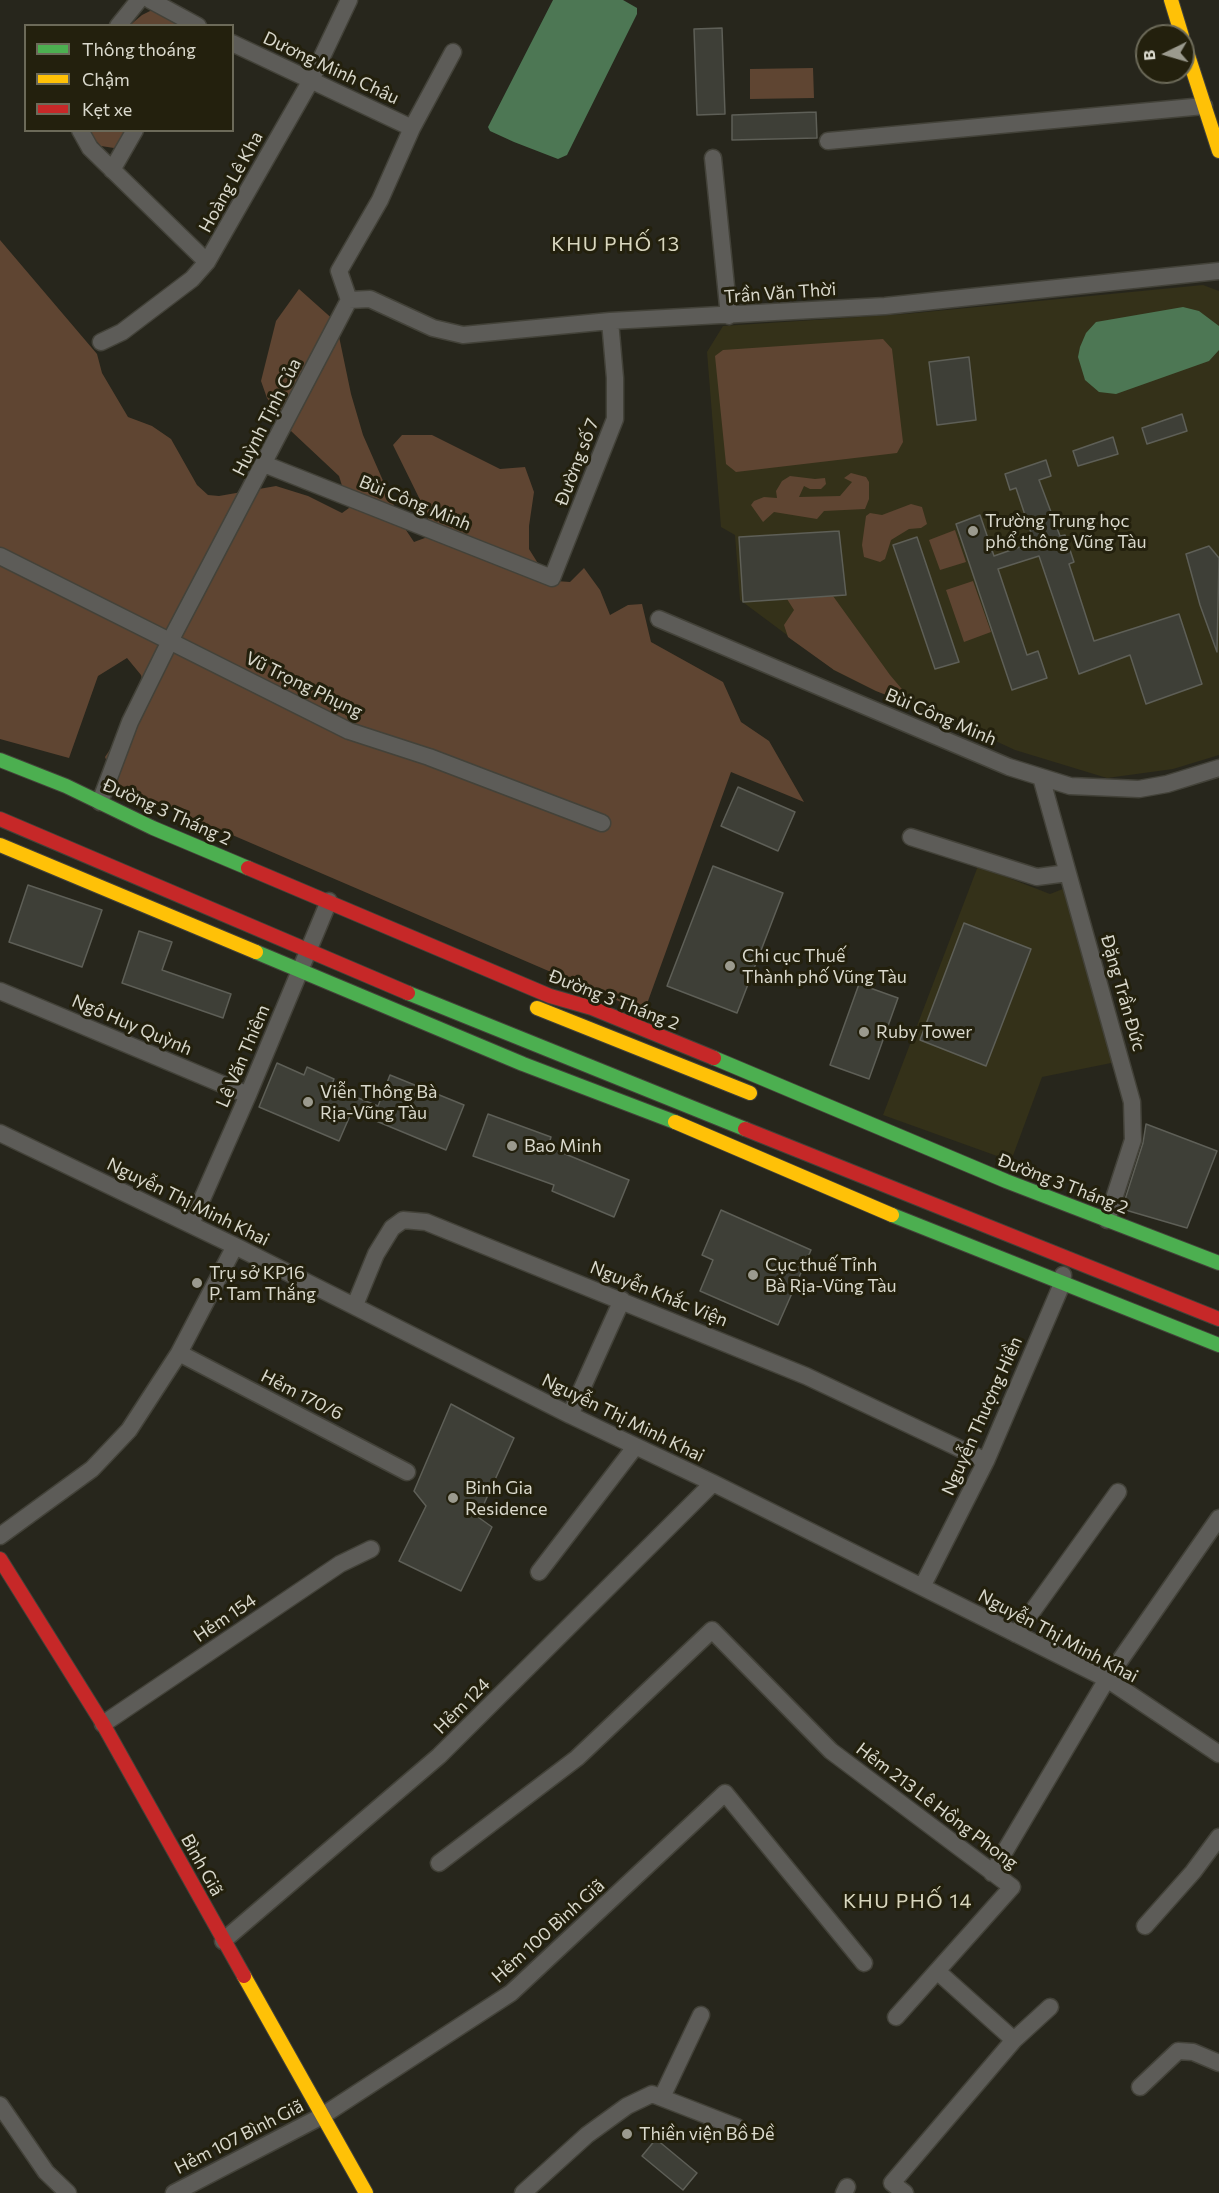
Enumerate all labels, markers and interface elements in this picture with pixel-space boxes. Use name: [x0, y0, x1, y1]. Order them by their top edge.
legend: [24, 24, 234, 132]
north arrow: [1135, 24, 1195, 84]
street label: Dương Minh Châu: [260, 27, 402, 109]
text: Thông thoáng: [82, 38, 196, 60]
text: B: [1139, 49, 1158, 62]
text: Chậm: [82, 68, 130, 90]
text: Kẹt xe: [82, 98, 132, 120]
street label: Hoàng Lê Kha: [194, 128, 268, 236]
district label: KHU PHỐ 13: [551, 232, 681, 256]
street label: Trần Văn Thời: [723, 278, 837, 308]
street label: Huỳnh Tịnh Của: [228, 355, 306, 479]
street label: Đường số 7: [551, 415, 603, 509]
street label: Bùi Công Minh: [356, 471, 474, 535]
place label: Trường Trung học phổ thông Vũng Tàu: [985, 510, 1147, 552]
marker: Trường Trung học phổ thông Vũng Tàu: [966, 524, 980, 538]
street label: Vũ Trọng Phụng: [242, 647, 366, 723]
street label: Bùi Công Minh: [882, 684, 1000, 750]
street label: Đường 3 Tháng 2: [100, 774, 234, 850]
street label: Đặng Trần Đức: [1096, 932, 1150, 1054]
place label: Chi cục Thuế Thành phố Vũng Tàu: [742, 945, 907, 988]
marker: Chi cục Thuế Thành phố Vũng Tàu: [723, 959, 737, 973]
street label: Đường 3 Tháng 2: [546, 965, 682, 1035]
street label: Ngô Huy Quỳnh: [69, 990, 195, 1060]
street label: Lê Văn Thiêm: [212, 1001, 274, 1111]
place label: Ruby Tower: [876, 1021, 973, 1043]
marker: Ruby Tower: [857, 1025, 871, 1039]
place label: Viễn Thông Bà Rịa-Vũng Tàu: [320, 1081, 437, 1124]
marker: Viễn Thông Bà Rịa-Vũng Tàu: [301, 1095, 315, 1109]
place label: Bao Minh: [524, 1135, 602, 1157]
marker: Bao Minh: [505, 1139, 519, 1153]
street label: Đường 3 Tháng 2: [995, 1149, 1131, 1219]
street label: Nguyễn Thị Minh Khai: [103, 1153, 273, 1251]
place label: Cục thuế Tỉnh Bà Rịa-Vũng Tàu: [765, 1254, 897, 1296]
street label: Nguyễn Khắc Viện: [587, 1257, 731, 1331]
place label: Trụ sở KP16 P. Tam Thắng: [209, 1262, 316, 1304]
marker: Cục thuế Tỉnh Bà Rịa-Vũng Tàu: [746, 1268, 760, 1282]
marker: Trụ sở KP16 P. Tam Thắng: [190, 1276, 204, 1290]
street label: Nguyễn Thượng Hiền: [937, 1333, 1027, 1499]
street label: Hẻm 170/6: [257, 1365, 347, 1425]
street label: Nguyễn Thị Minh Khai: [538, 1369, 708, 1467]
place label: Binh Gia Residence: [465, 1477, 547, 1520]
marker: Binh Gia Residence: [446, 1491, 460, 1505]
street label: Nguyễn Thị Minh Khai: [974, 1585, 1142, 1687]
street label: Hẻm 154: [190, 1589, 260, 1647]
street label: Hẻm 124: [430, 1674, 494, 1738]
street label: Hẻm 213 Lê Hồng Phong: [852, 1738, 1022, 1874]
street label: Bình Giã: [176, 1830, 228, 1900]
street label: Hẻm 100 Bình Giã: [487, 1875, 609, 1987]
district label: KHU PHỐ 14: [843, 1889, 973, 1913]
street label: Hẻm 107 Bình Giã: [171, 2095, 307, 2179]
place label: Thiền viện Bồ Đề: [639, 2123, 774, 2145]
marker: Thiền viện Bồ Đề: [620, 2127, 634, 2141]

